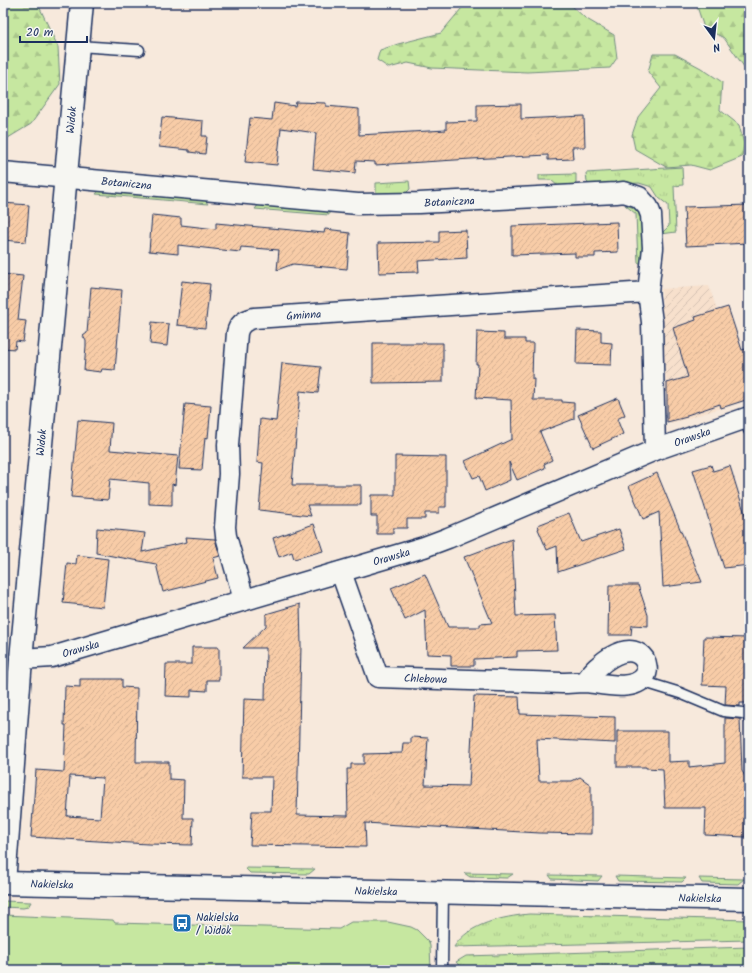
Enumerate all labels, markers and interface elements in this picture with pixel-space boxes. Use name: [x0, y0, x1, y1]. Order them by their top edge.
scale bar: [20, 18, 87, 44]
north arrow: [694, 18, 734, 58]
text: 20 m: [26, 23, 54, 42]
text: N: [711, 37, 722, 56]
street label: Widok: [62, 105, 82, 134]
street label: Botaniczna: [100, 173, 152, 195]
street label: Botaniczna: [424, 192, 475, 213]
street label: Gminna: [286, 306, 322, 326]
street label: Orawska: [672, 423, 713, 453]
street label: Widok: [32, 428, 52, 457]
street label: Orawska: [371, 544, 412, 572]
street label: Orawska: [60, 635, 102, 663]
street label: Chlebowa: [404, 670, 448, 689]
street label: Nakielska: [30, 876, 74, 895]
street label: Nakielska: [354, 883, 398, 901]
street label: Nakielska: [678, 889, 722, 908]
place label: Nakielska / Widok: [196, 909, 239, 940]
bus stop icon: Nakielska / Widok: [171, 912, 193, 934]

